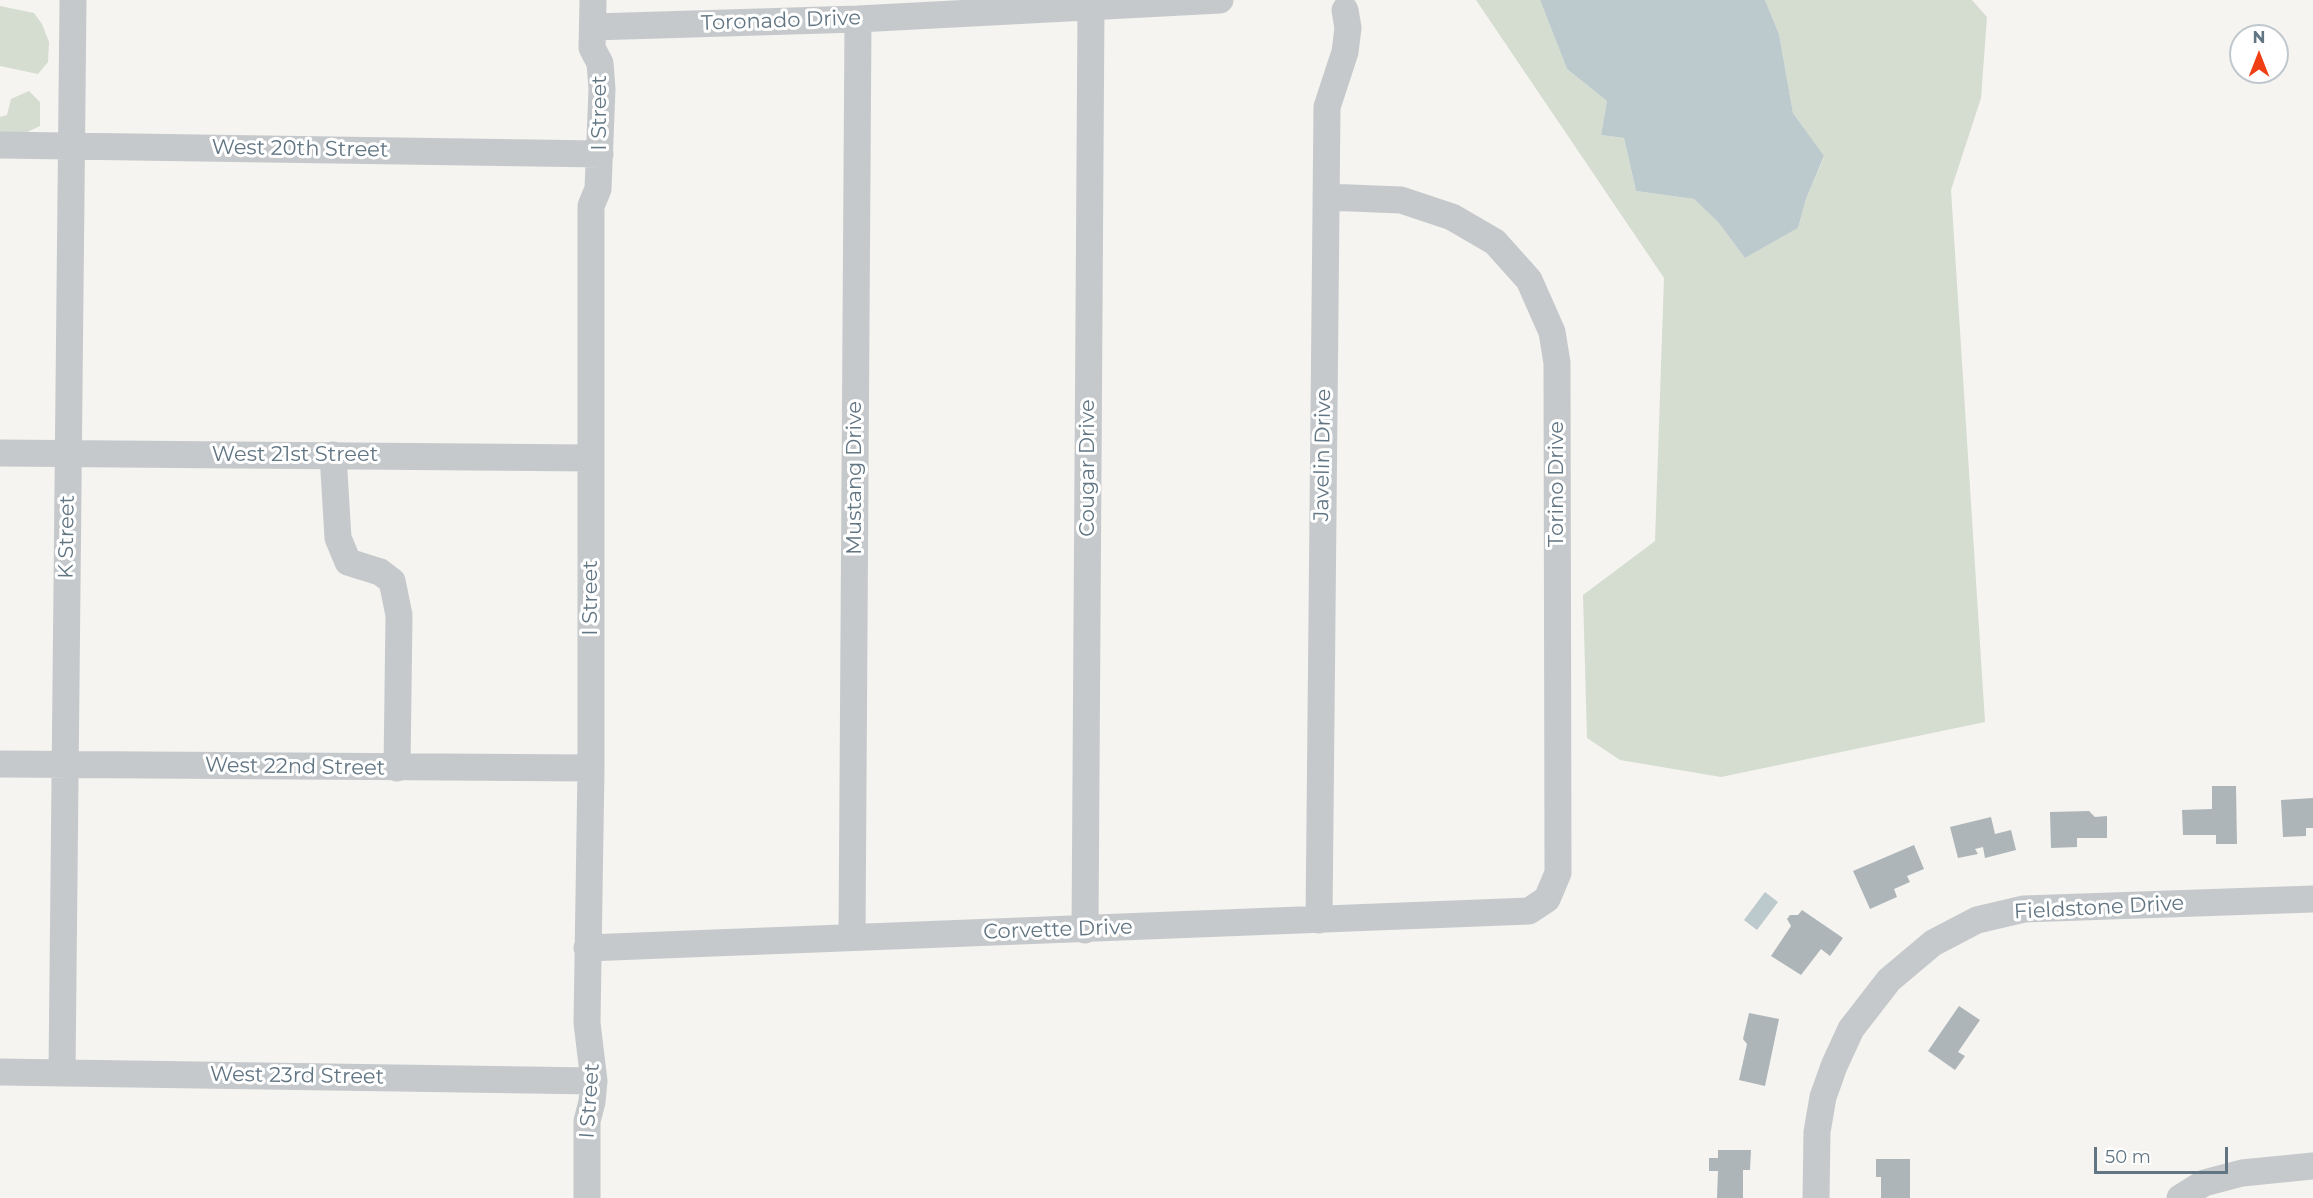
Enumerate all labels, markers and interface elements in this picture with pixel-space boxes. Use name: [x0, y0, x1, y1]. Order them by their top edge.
street label: Toronado Drive: [701, 6, 861, 36]
north arrow: [2229, 24, 2289, 84]
text: N: [2253, 28, 2265, 47]
street label: I Street: [587, 75, 613, 151]
street label: West 20th Street: [211, 135, 389, 163]
street label: Javelin Drive: [1309, 389, 1337, 521]
street label: Cougar Drive: [1075, 399, 1101, 537]
street label: Mustang Drive: [842, 401, 868, 555]
street label: Torino Drive: [1544, 421, 1570, 547]
street label: West 21st Street: [212, 442, 378, 468]
street label: K Street: [54, 495, 80, 579]
street label: I Street: [578, 560, 604, 636]
street label: West 22nd Street: [205, 753, 385, 781]
street label: Fieldstone Drive: [2013, 891, 2185, 925]
street label: Corvette Drive: [983, 915, 1133, 945]
street label: West 23rd Street: [210, 1062, 384, 1090]
street label: I Street: [575, 1063, 605, 1139]
scale bar: [2097, 1135, 2230, 1173]
text: 50 m: [2105, 1146, 2151, 1168]

